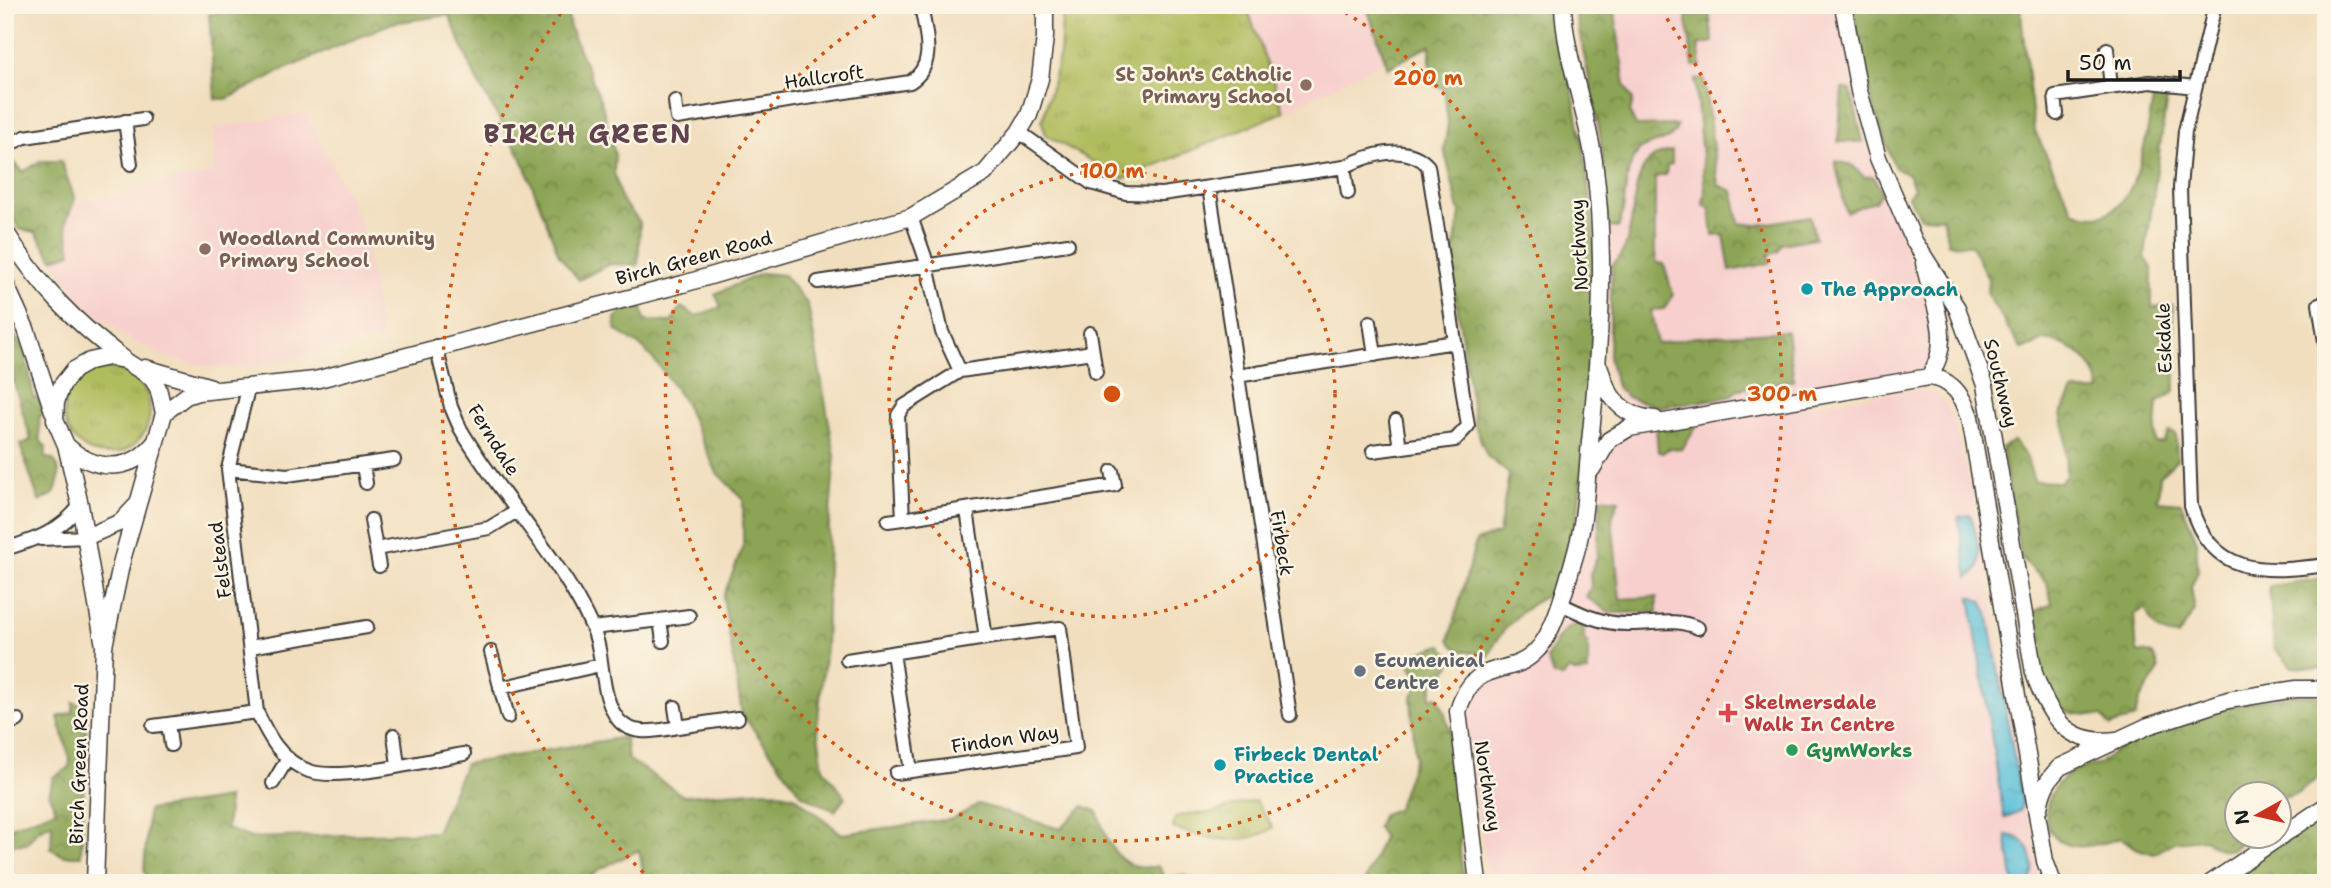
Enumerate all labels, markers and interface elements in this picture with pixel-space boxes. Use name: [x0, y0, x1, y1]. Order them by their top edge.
scale bar: [2068, 38, 2180, 82]
text: 50 m: [2079, 49, 2132, 77]
street label: Hallcroft: [783, 59, 865, 95]
place label: St John's Catholic Primary School: [1115, 62, 1292, 109]
text: 200 m: [1393, 64, 1463, 92]
marker: St John's Catholic Primary School: [1298, 77, 1314, 93]
district label: BIRCH GREEN: [484, 116, 693, 151]
text: 100 m: [1080, 157, 1144, 185]
street label: Northway: [1564, 198, 1594, 292]
street label: Birch Green Road: [613, 225, 775, 291]
place label: Woodland Community Primary School: [219, 226, 435, 273]
marker: Woodland Community Primary School: [197, 241, 213, 257]
place label: The Approach: [1821, 277, 1959, 302]
marker: The Approach: [1799, 281, 1815, 297]
street label: Eskdale: [2150, 302, 2178, 374]
street label: Southway: [1978, 336, 2024, 430]
text: 300 m: [1747, 380, 1817, 408]
centre of rings: [1100, 382, 1124, 406]
street label: Ferndale: [462, 399, 526, 481]
street label: Firbeck: [1265, 509, 1300, 578]
street label: Felstead: [203, 520, 237, 600]
place label: Ecumenical Centre: [1374, 648, 1485, 695]
marker: Ecumenical Centre: [1352, 663, 1368, 679]
street label: Birch Green Road: [64, 683, 94, 845]
place label: Skelmersdale Walk In Centre: [1744, 690, 1895, 737]
marker: Skelmersdale Walk In Centre: [1718, 703, 1738, 723]
street label: Findon Way: [950, 719, 1060, 759]
place label: GymWorks: [1806, 738, 1912, 763]
street label: Northway: [1468, 739, 1508, 833]
place label: Firbeck Dental Practice: [1234, 742, 1379, 789]
marker: GymWorks: [1784, 742, 1800, 758]
marker: Firbeck Dental Practice: [1212, 757, 1228, 773]
north arrow: [2222, 780, 2292, 850]
text: N: [2228, 808, 2255, 826]

